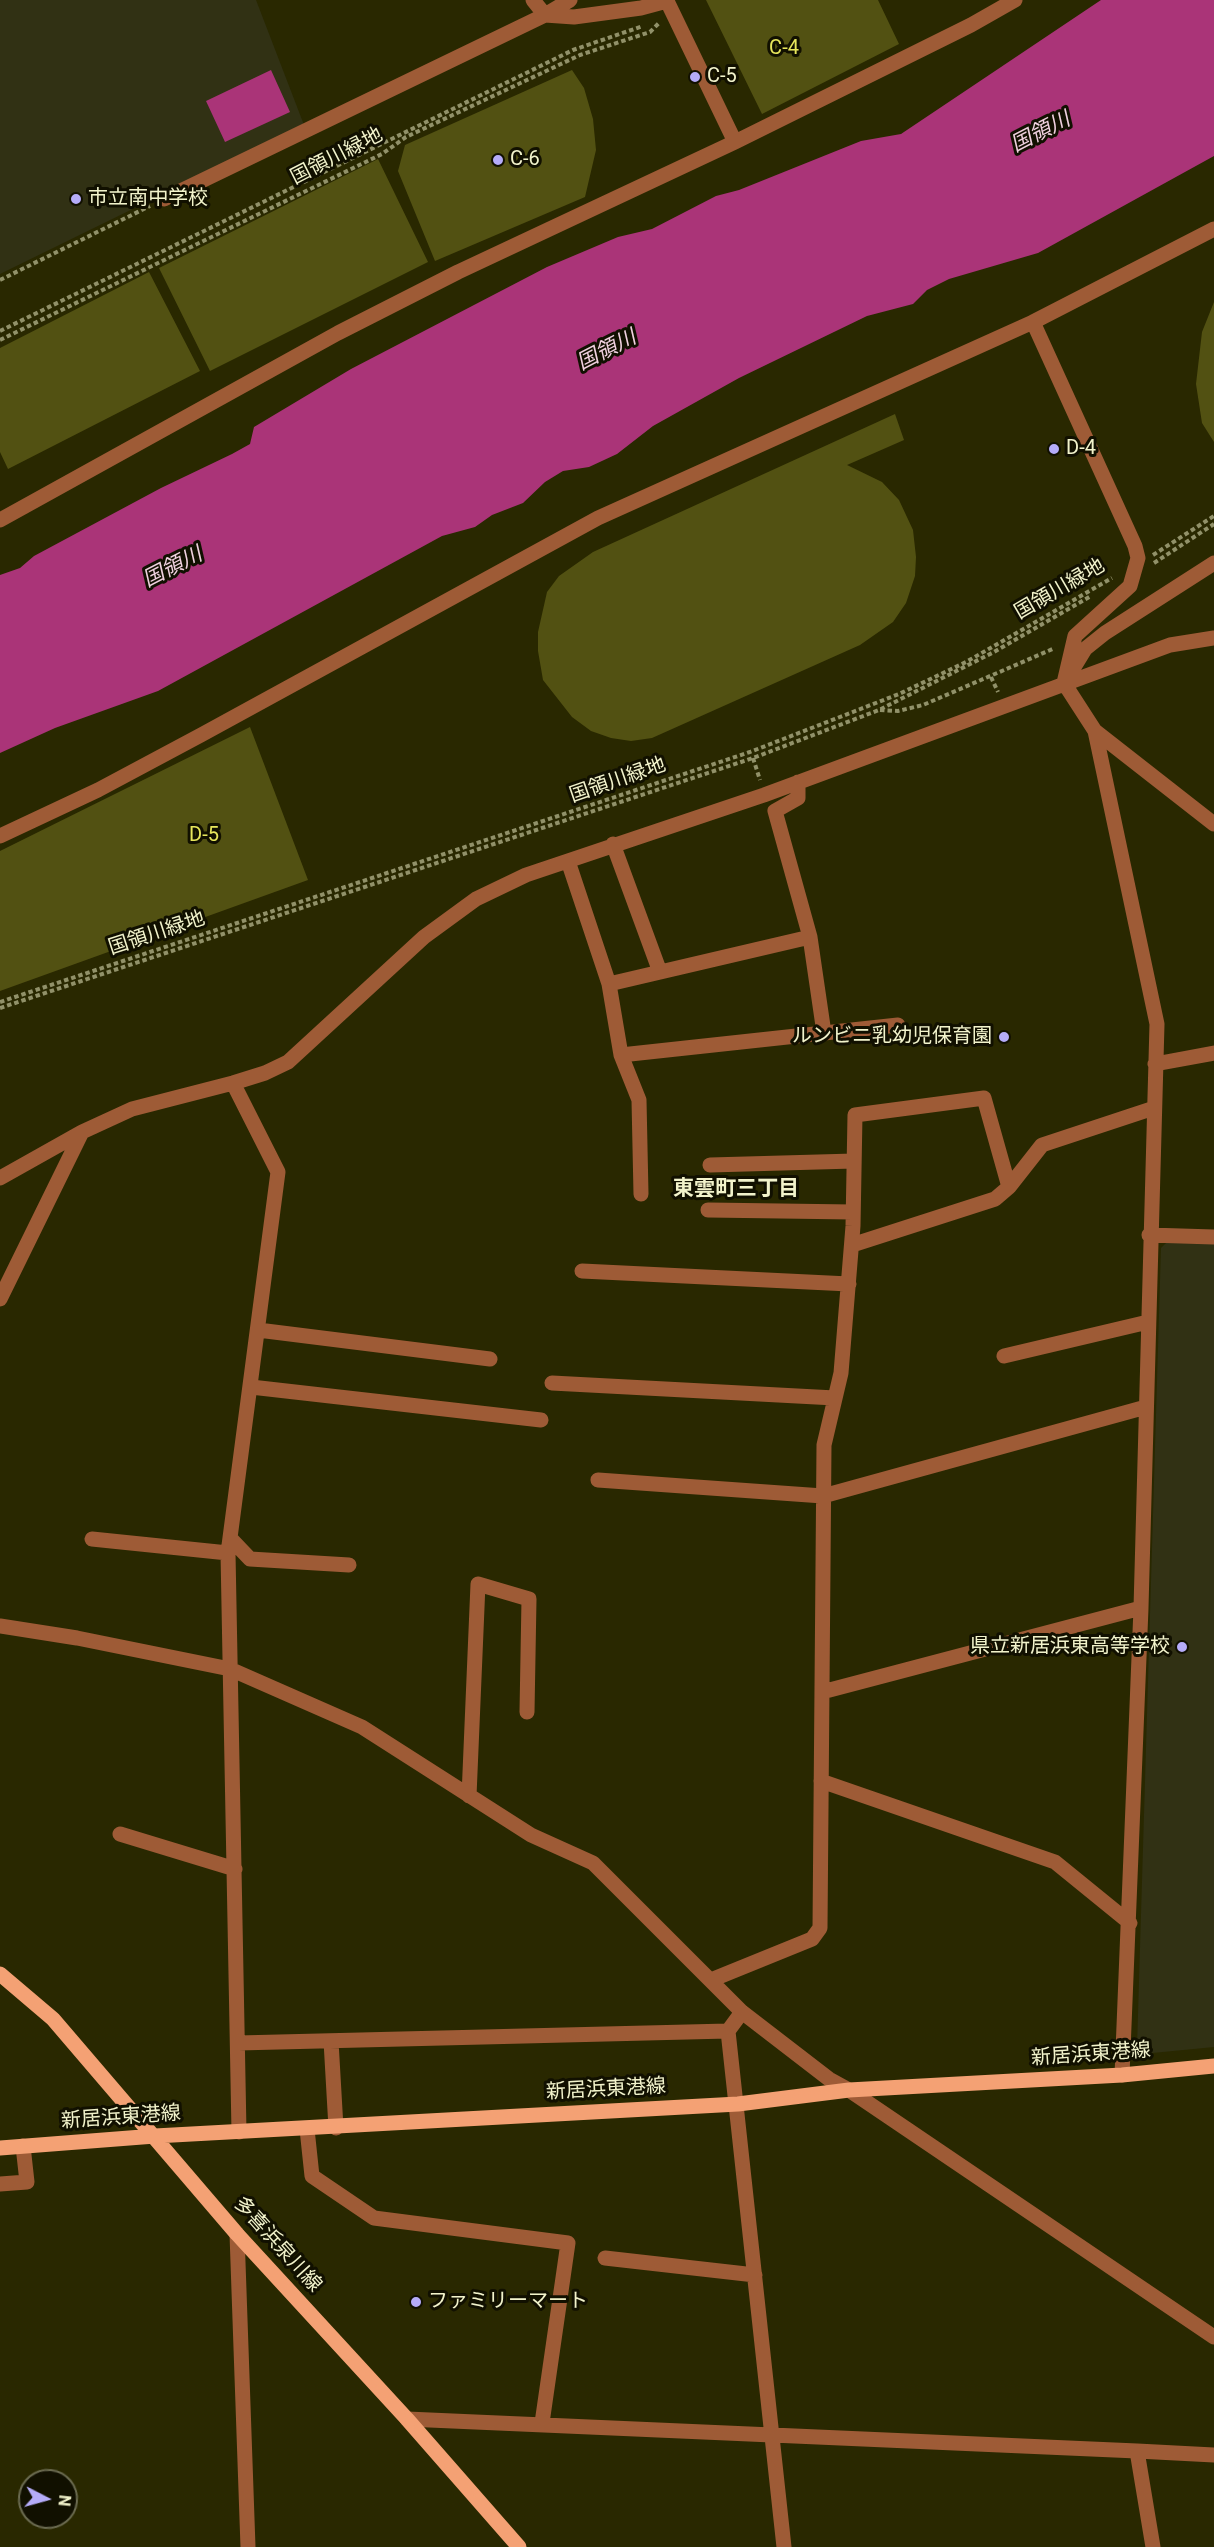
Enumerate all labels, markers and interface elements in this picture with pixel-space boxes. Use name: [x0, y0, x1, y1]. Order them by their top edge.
park label: C-4: [769, 37, 799, 61]
place label: C-5: [707, 65, 737, 89]
marker: C-5: [688, 70, 702, 84]
water label: 国領川: [1007, 107, 1075, 159]
street label: 国領川緑地: [287, 124, 387, 190]
place label: C-6: [510, 148, 540, 172]
marker: C-6: [491, 153, 505, 167]
place label: 市立南中学校: [88, 187, 208, 211]
marker: 市立南中学校: [69, 192, 83, 206]
water label: 国領川: [573, 325, 641, 377]
place label: D-4: [1066, 437, 1096, 461]
marker: D-4: [1047, 442, 1061, 456]
water label: 国領川: [139, 542, 207, 594]
street label: 国領川緑地: [1011, 555, 1109, 625]
street label: 国領川緑地: [567, 753, 669, 809]
park label: D-5: [189, 824, 219, 848]
street label: 国領川緑地: [106, 907, 208, 961]
place label: ルンビニ乳幼児保育園: [792, 1025, 992, 1049]
marker: ルンビニ乳幼児保育園: [997, 1030, 1011, 1044]
district label: 東雲町三丁目: [673, 1177, 799, 1203]
place label: 県立新居浜東高等学校: [970, 1635, 1170, 1659]
marker: 県立新居浜東高等学校: [1175, 1640, 1189, 1654]
street label: 新居浜東港線: [1030, 2039, 1152, 2071]
street label: 新居浜東港線: [545, 2075, 667, 2105]
street label: 新居浜東港線: [60, 2102, 182, 2134]
street label: 多喜浜泉川線: [228, 2192, 326, 2298]
place label: ファミリーマート: [428, 2290, 588, 2314]
marker: ファミリーマート: [409, 2295, 423, 2309]
north arrow: [18, 2469, 78, 2529]
text: N: [54, 2494, 74, 2507]

